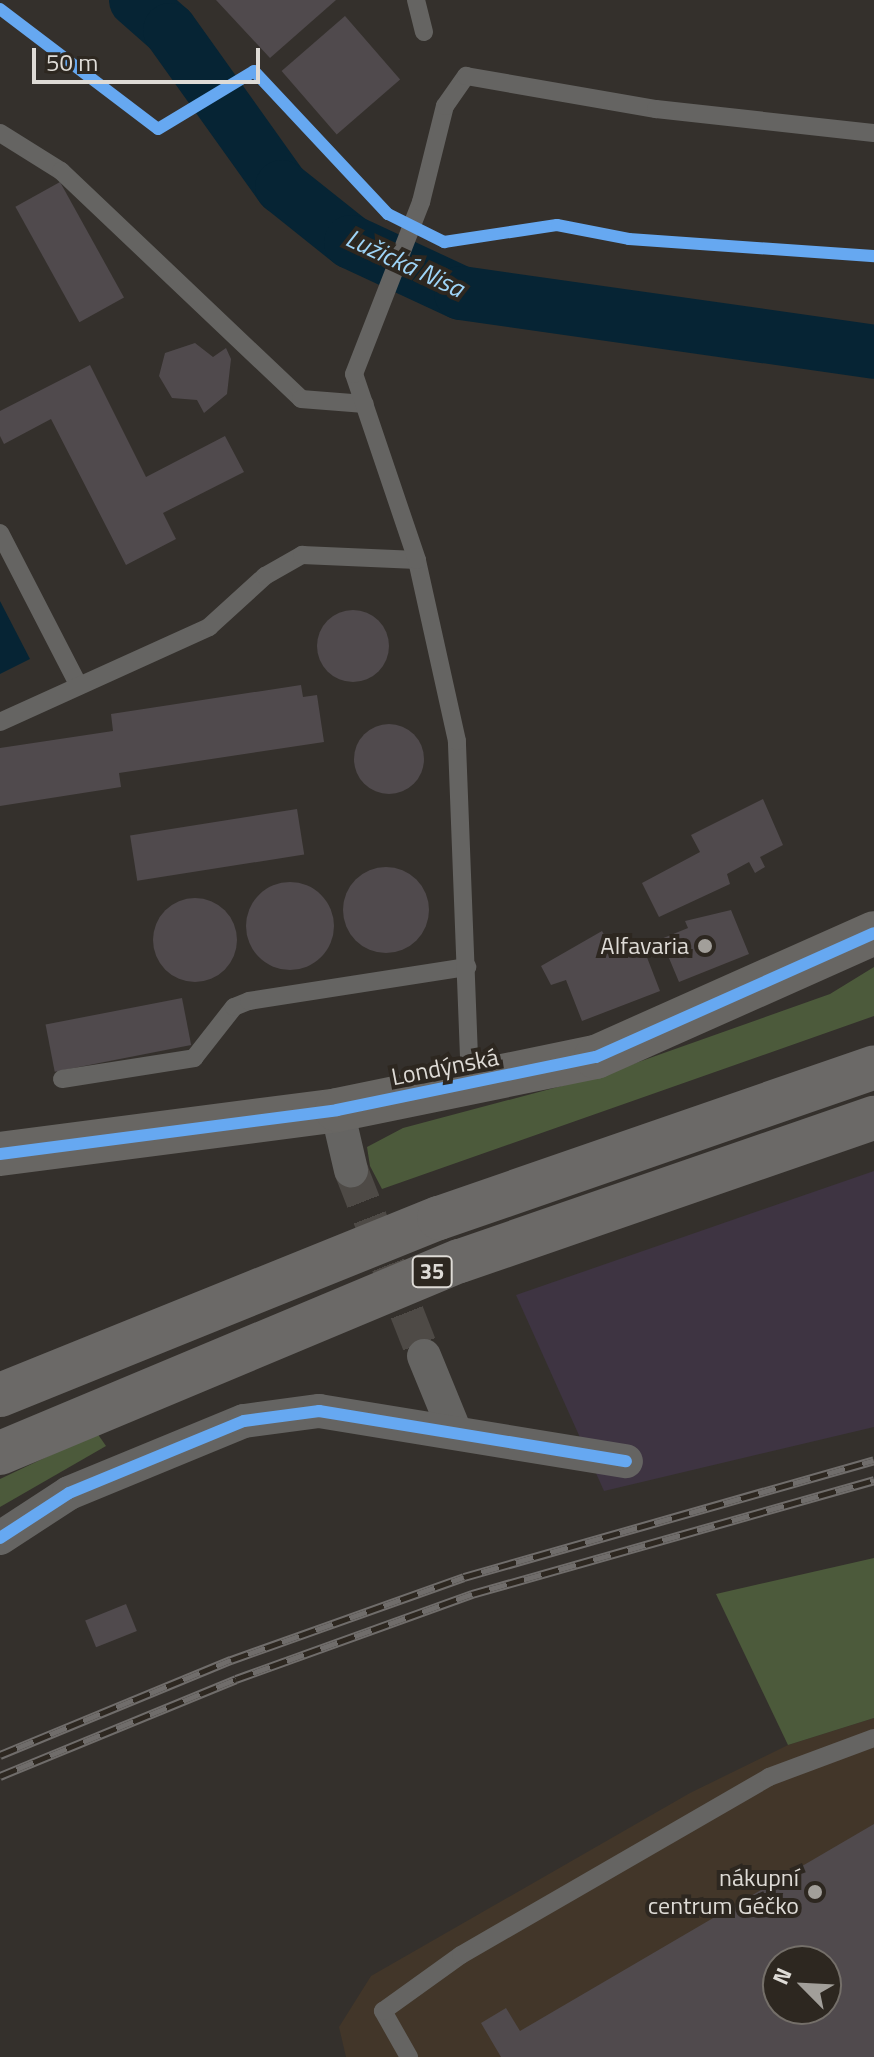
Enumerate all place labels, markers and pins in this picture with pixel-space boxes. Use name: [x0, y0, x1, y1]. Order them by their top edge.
place label: Alfavaria: [600, 932, 689, 960]
marker: Alfavaria: [696, 937, 714, 955]
place label: nákupní centrum Géčko: [648, 1864, 799, 1920]
marker: nákupní centrum Géčko: [806, 1883, 824, 1901]

